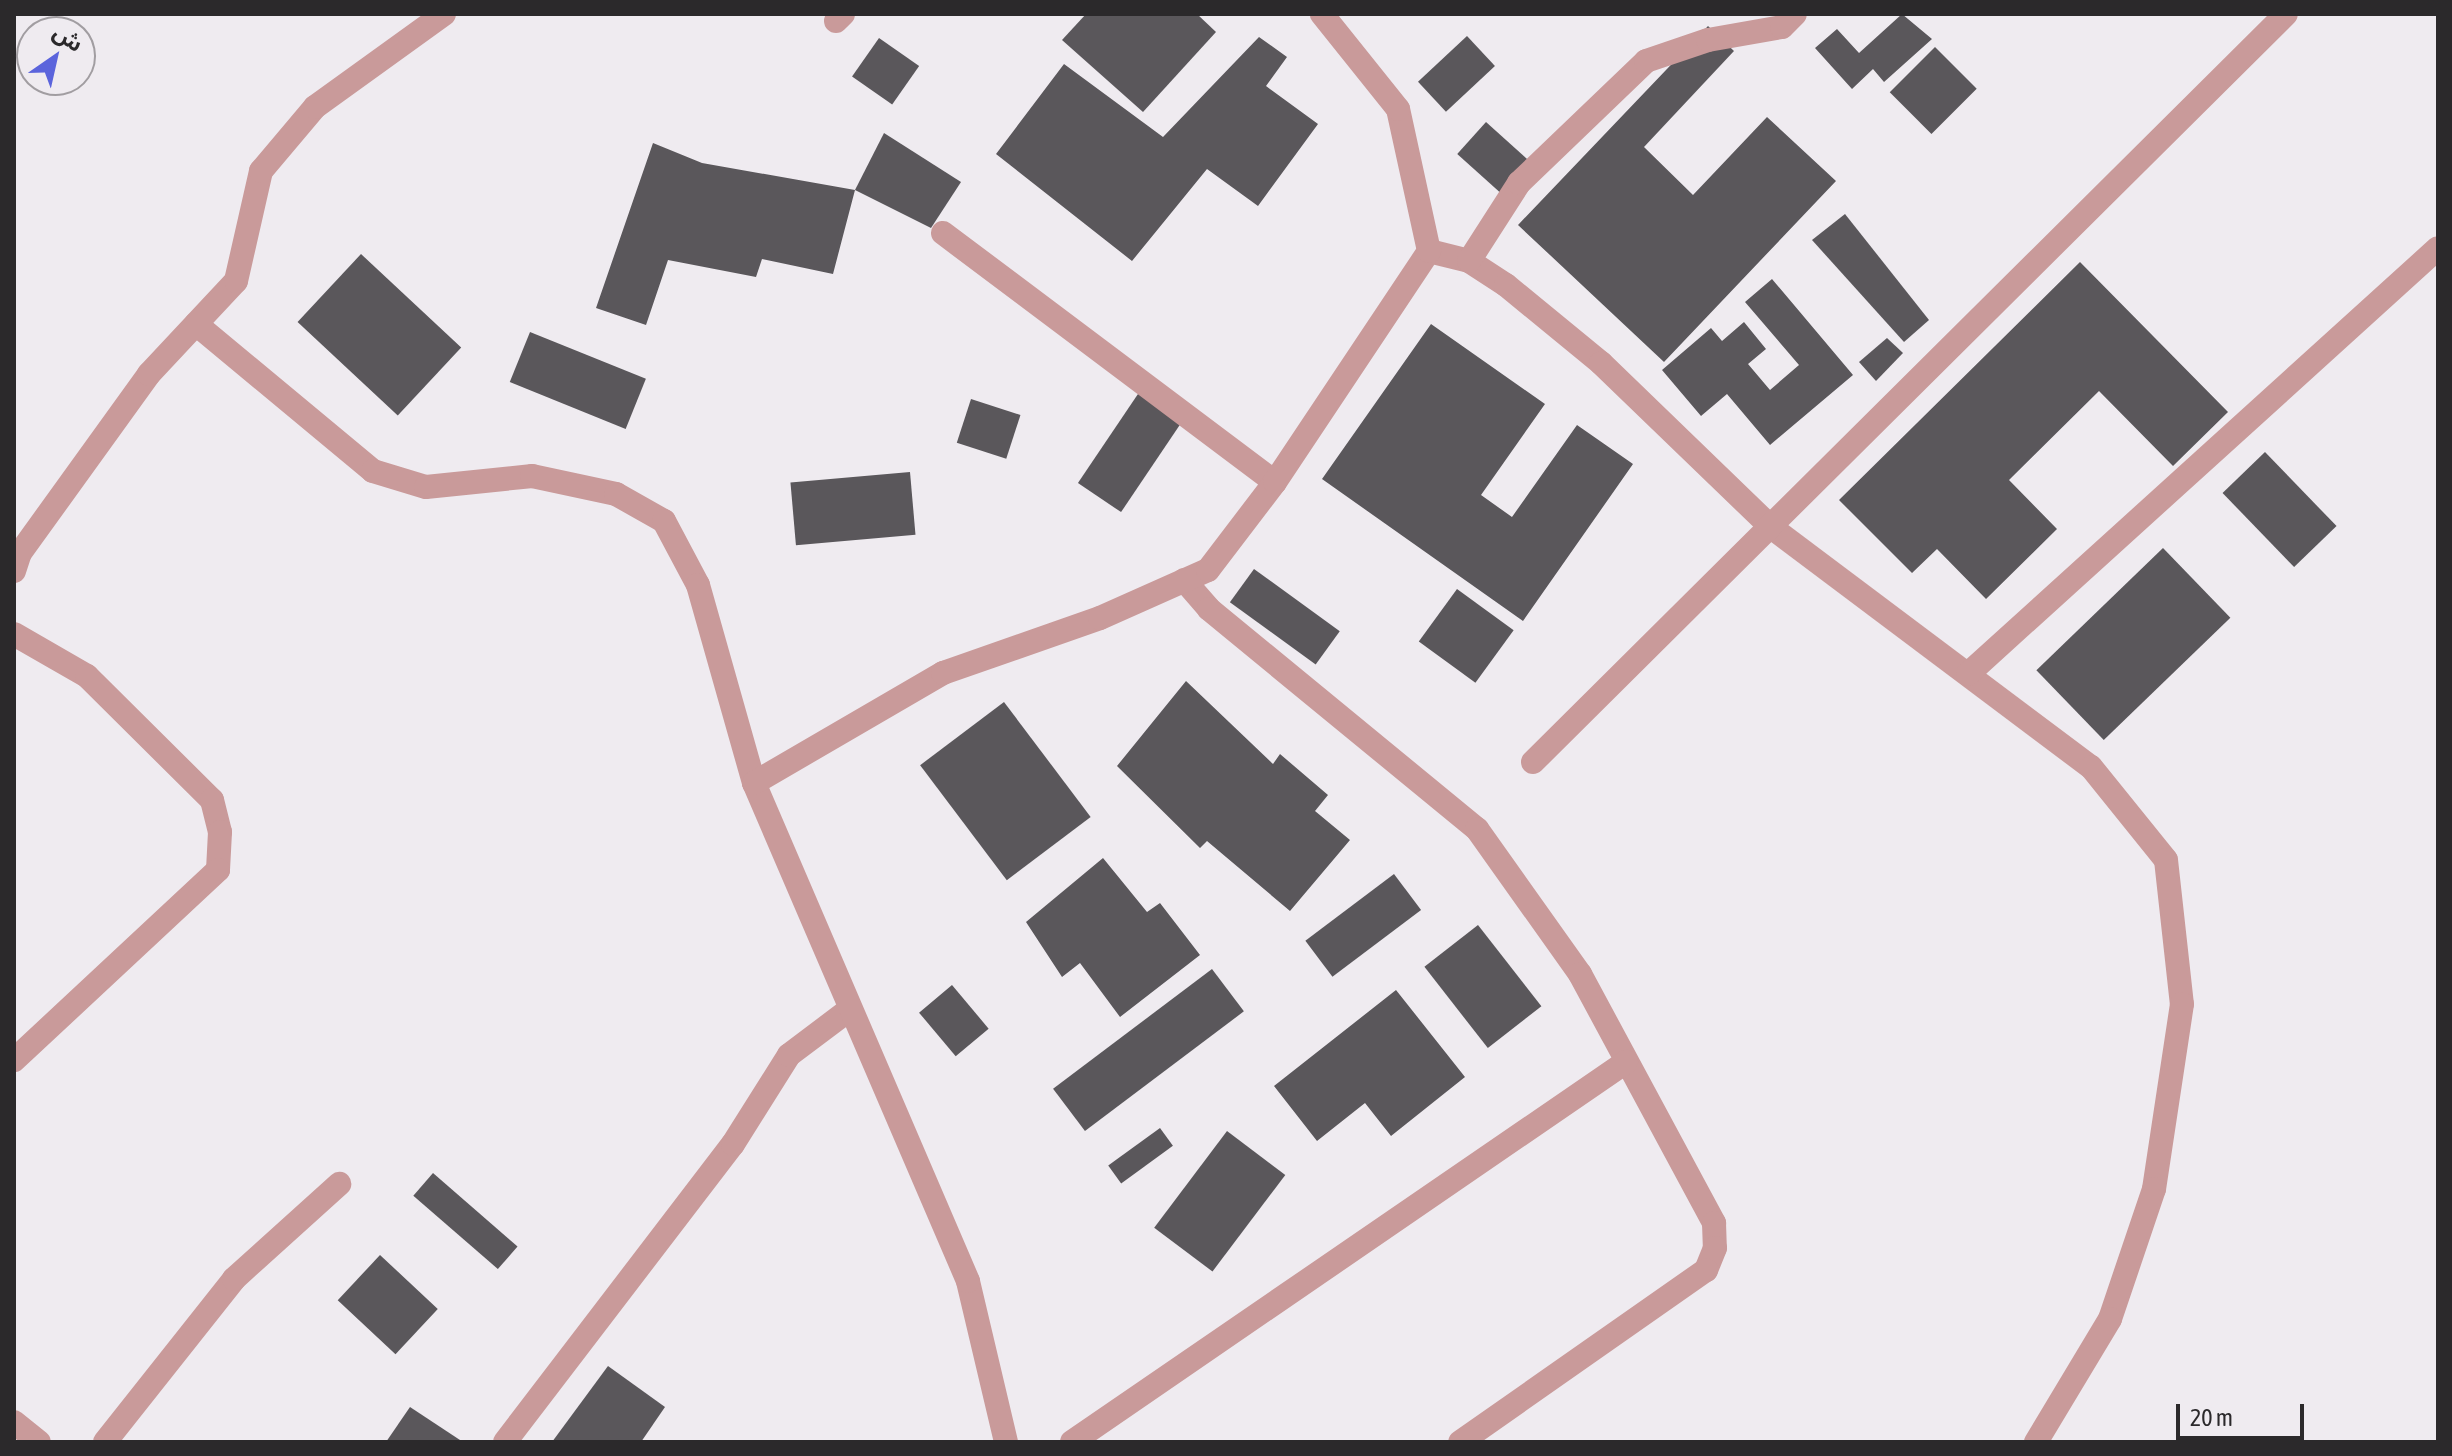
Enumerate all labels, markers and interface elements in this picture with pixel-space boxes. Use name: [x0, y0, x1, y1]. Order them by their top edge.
north arrow: [16, 16, 96, 96]
text: ش: [49, 19, 88, 57]
scale bar: [2180, 1388, 2308, 1438]
text: 20 m: [2190, 1404, 2233, 1431]

